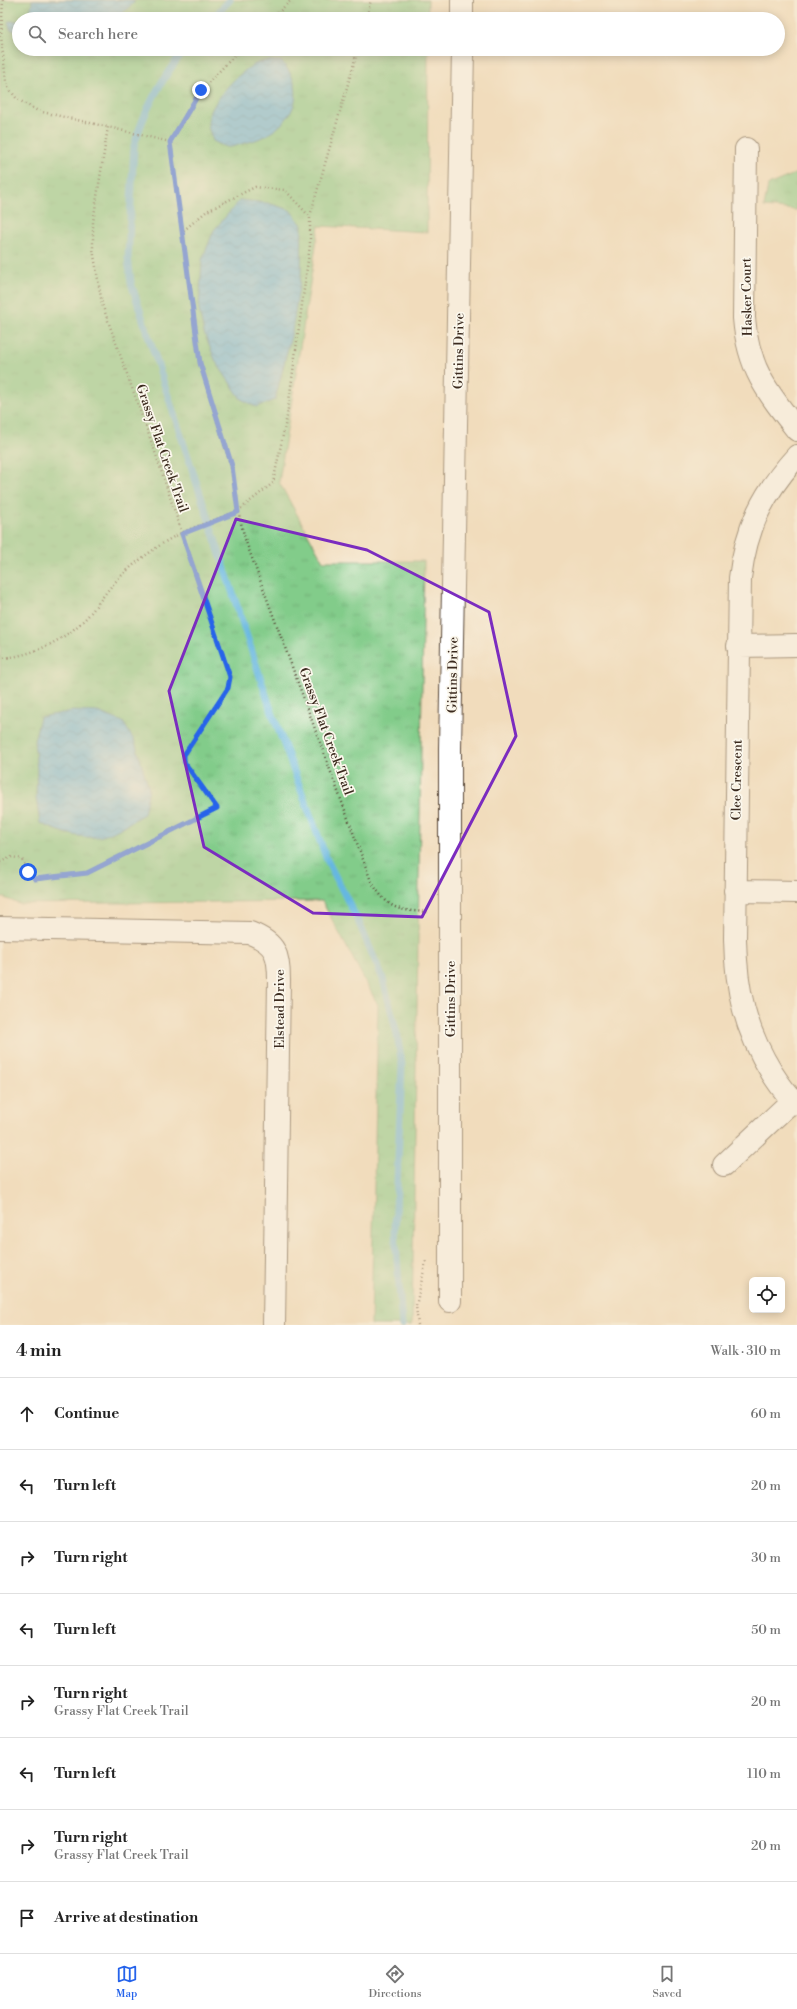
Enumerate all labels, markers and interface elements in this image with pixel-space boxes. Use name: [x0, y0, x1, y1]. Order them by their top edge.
search box: [12, 12, 785, 56]
icon: search: [26, 23, 48, 45]
text: Search here: [58, 25, 138, 44]
route end: [192, 81, 210, 99]
street label: Hasker Court: [738, 257, 756, 336]
street label: Gittins Drive: [450, 312, 468, 389]
street label: Grassy Flat Creek Trail: [133, 382, 192, 515]
street label: Gittins Drive: [444, 636, 462, 713]
street label: Grassy Flat Creek Trail: [296, 665, 357, 797]
street label: Clee Crescent: [728, 739, 746, 821]
route start: [19, 863, 37, 881]
street label: Gittins Drive: [443, 960, 459, 1037]
street label: Elstead Drive: [272, 969, 288, 1049]
map controls: [749, 1277, 785, 1313]
button: locate: [749, 1277, 785, 1313]
text: 4 min: [16, 1340, 61, 1362]
text: Walk · 310 m: [711, 1343, 781, 1359]
icon: ahead: [16, 1403, 38, 1425]
text: Continue: [54, 1404, 119, 1423]
text: 60 m: [750, 1406, 781, 1422]
icon: left: [16, 1475, 38, 1497]
text: Turn left: [54, 1476, 116, 1495]
text: 20 m: [751, 1478, 781, 1494]
icon: right: [16, 1547, 38, 1569]
text: Turn right: [54, 1548, 128, 1567]
text: 30 m: [751, 1550, 781, 1566]
icon: left: [16, 1619, 38, 1641]
text: Turn left: [54, 1620, 116, 1639]
text: 50 m: [751, 1622, 781, 1638]
text: Turn right: [54, 1684, 128, 1703]
icon: right: [16, 1691, 38, 1713]
text: 20 m: [751, 1694, 781, 1710]
text: Grassy Flat Creek Trail: [54, 1703, 189, 1719]
icon: left: [16, 1763, 38, 1785]
text: Turn left: [54, 1764, 116, 1783]
text: 110 m: [747, 1766, 781, 1782]
text: Turn right: [54, 1828, 128, 1847]
icon: right: [16, 1835, 38, 1857]
text: 20 m: [751, 1838, 781, 1854]
text: Grassy Flat Creek Trail: [54, 1847, 189, 1863]
icon: arrive: [16, 1907, 38, 1929]
text: Arrive at destination: [54, 1908, 198, 1927]
tab: Map: [116, 1963, 138, 2001]
tab: Directions: [369, 1963, 422, 2001]
tab: Saved: [653, 1963, 681, 2001]

